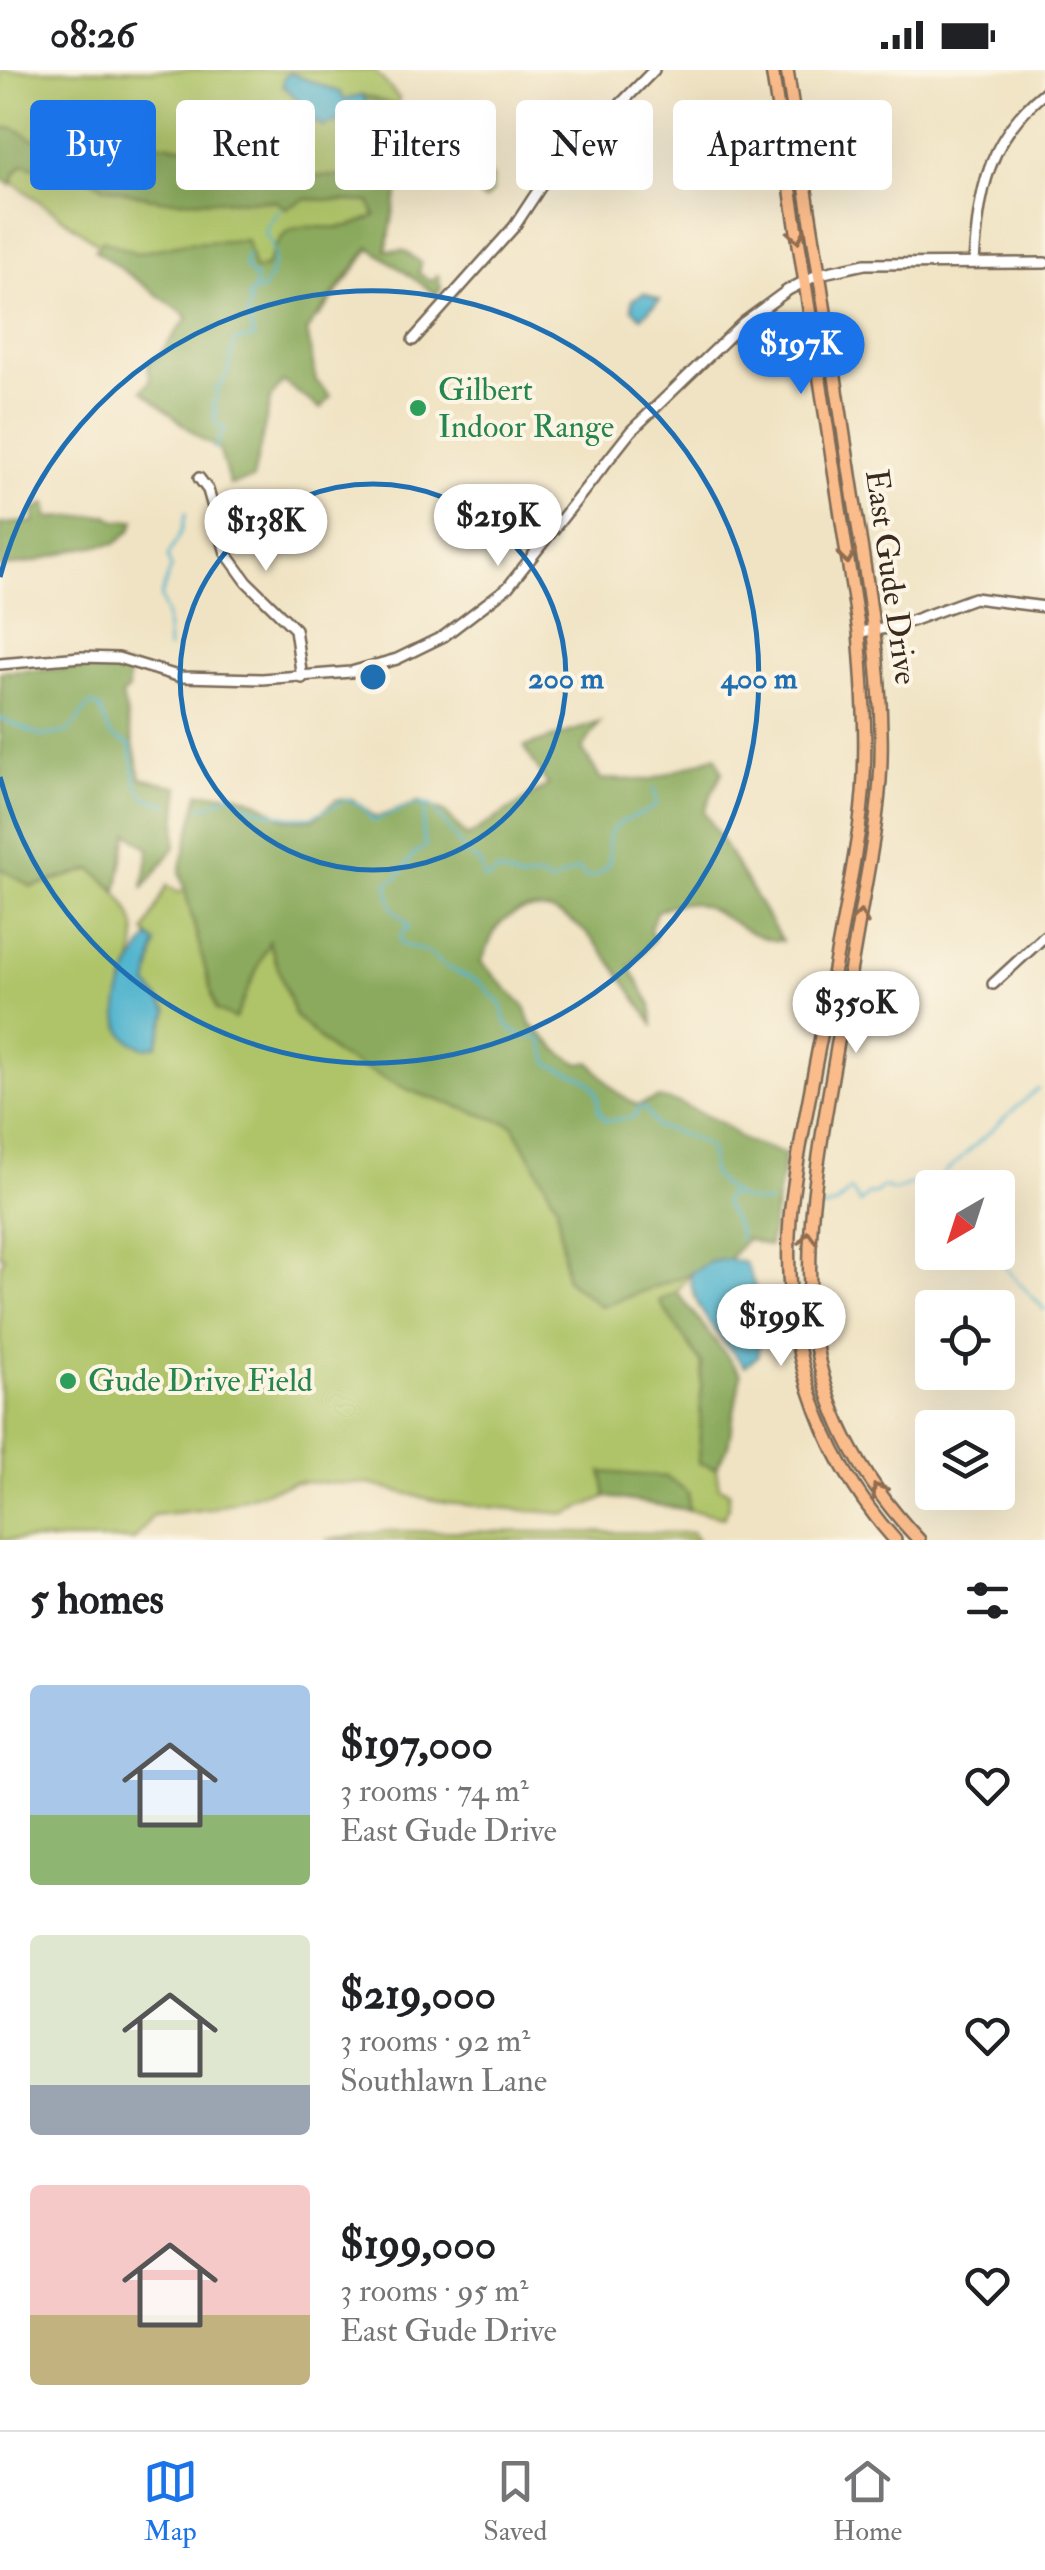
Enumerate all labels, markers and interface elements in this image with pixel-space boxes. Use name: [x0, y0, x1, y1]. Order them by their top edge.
text: 08:26: [50, 11, 135, 59]
chip: Buy: [30, 100, 156, 190]
chip: Rent: [176, 100, 315, 190]
chip: Filters: [335, 100, 496, 190]
chip: New: [516, 100, 653, 190]
chip: Apartment: [673, 100, 892, 190]
one-way arrow: [785, 227, 806, 244]
pin: $197K: [731, 312, 871, 397]
text: $197K: [760, 324, 842, 364]
place label: Gilbert Indoor Range: [438, 370, 614, 447]
marker: Gilbert Indoor Range: [407, 397, 429, 419]
street label: East Gude Drive: [856, 467, 926, 687]
pin: $219K: [428, 484, 568, 569]
pin: $138K: [196, 489, 336, 574]
text: $219K: [456, 496, 540, 536]
text: $138K: [226, 501, 306, 541]
one-way arrow: [835, 549, 856, 565]
centre of rings: [355, 659, 391, 695]
text: 200 m: [528, 660, 604, 697]
text: 400 m: [720, 660, 798, 697]
one-way arrow: [849, 909, 870, 925]
pin: $350K: [786, 971, 926, 1056]
text: $350K: [815, 983, 897, 1023]
north arrow: [915, 1170, 1015, 1270]
map controls: [915, 1170, 1015, 1510]
one-way arrow: [798, 1229, 819, 1245]
pin: $199K: [711, 1284, 851, 1369]
button: locate: [915, 1290, 1015, 1390]
text: $199K: [739, 1296, 823, 1336]
place label: Gude Drive Field: [88, 1361, 313, 1401]
marker: Gude Drive Field: [57, 1370, 79, 1392]
button: layers: [915, 1410, 1015, 1510]
one-way arrow: [872, 1482, 891, 1500]
icon: filters: [960, 1573, 1015, 1628]
text: 5 homes: [30, 1574, 164, 1626]
text: $197,000: [340, 1719, 493, 1771]
icon: home: [110, 1725, 230, 1845]
icon: heart: [960, 1758, 1015, 1813]
text: 3 rooms · 74 m²: [340, 1771, 529, 1811]
text: East Gude Drive: [340, 1811, 557, 1851]
text: $219,000: [340, 1969, 496, 2021]
icon: home: [110, 1975, 230, 2095]
icon: heart: [960, 2008, 1015, 2063]
text: 3 rooms · 92 m²: [340, 2021, 530, 2061]
text: Southlawn Lane: [340, 2061, 547, 2101]
text: $199,000: [340, 2219, 496, 2271]
icon: home: [110, 2225, 230, 2345]
icon: heart: [960, 2258, 1015, 2313]
text: 3 rooms · 95 m²: [340, 2271, 528, 2311]
text: East Gude Drive: [340, 2311, 557, 2351]
tab: Map: [143, 2454, 198, 2549]
tab: Saved: [483, 2454, 547, 2549]
tab: Home: [833, 2454, 902, 2549]

